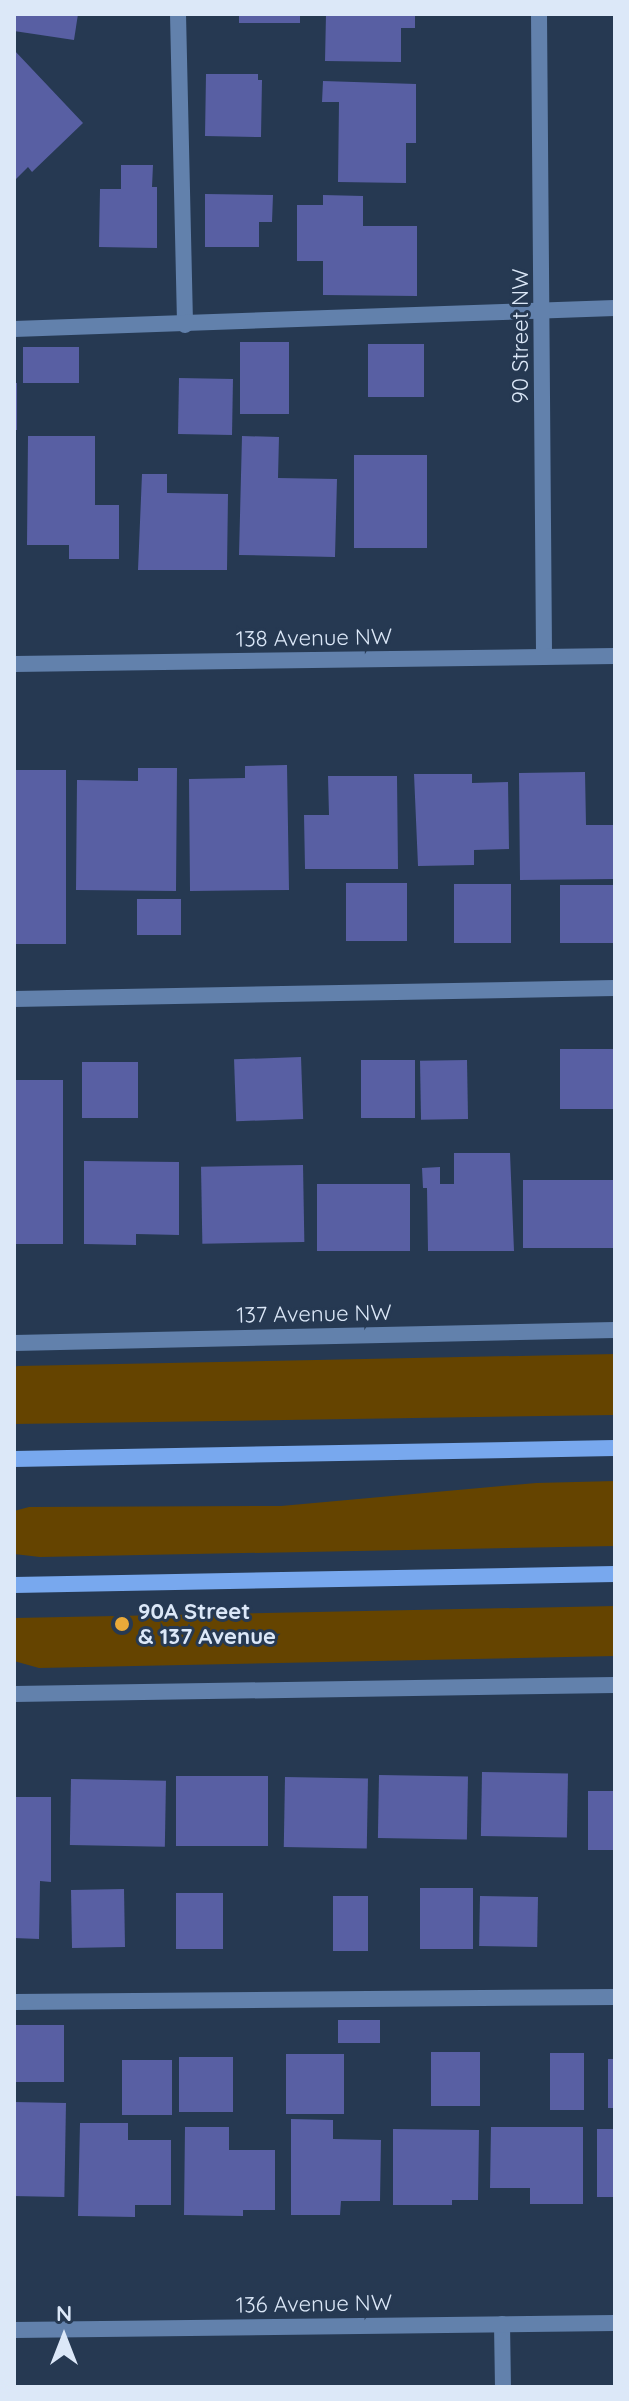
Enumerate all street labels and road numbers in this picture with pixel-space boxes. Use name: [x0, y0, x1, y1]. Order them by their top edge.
street label: 90 Street NW: [508, 269, 534, 403]
street label: 138 Avenue NW: [236, 623, 392, 653]
street label: 137 Avenue NW: [236, 1299, 392, 1329]
street label: 136 Avenue NW: [236, 2289, 392, 2319]

